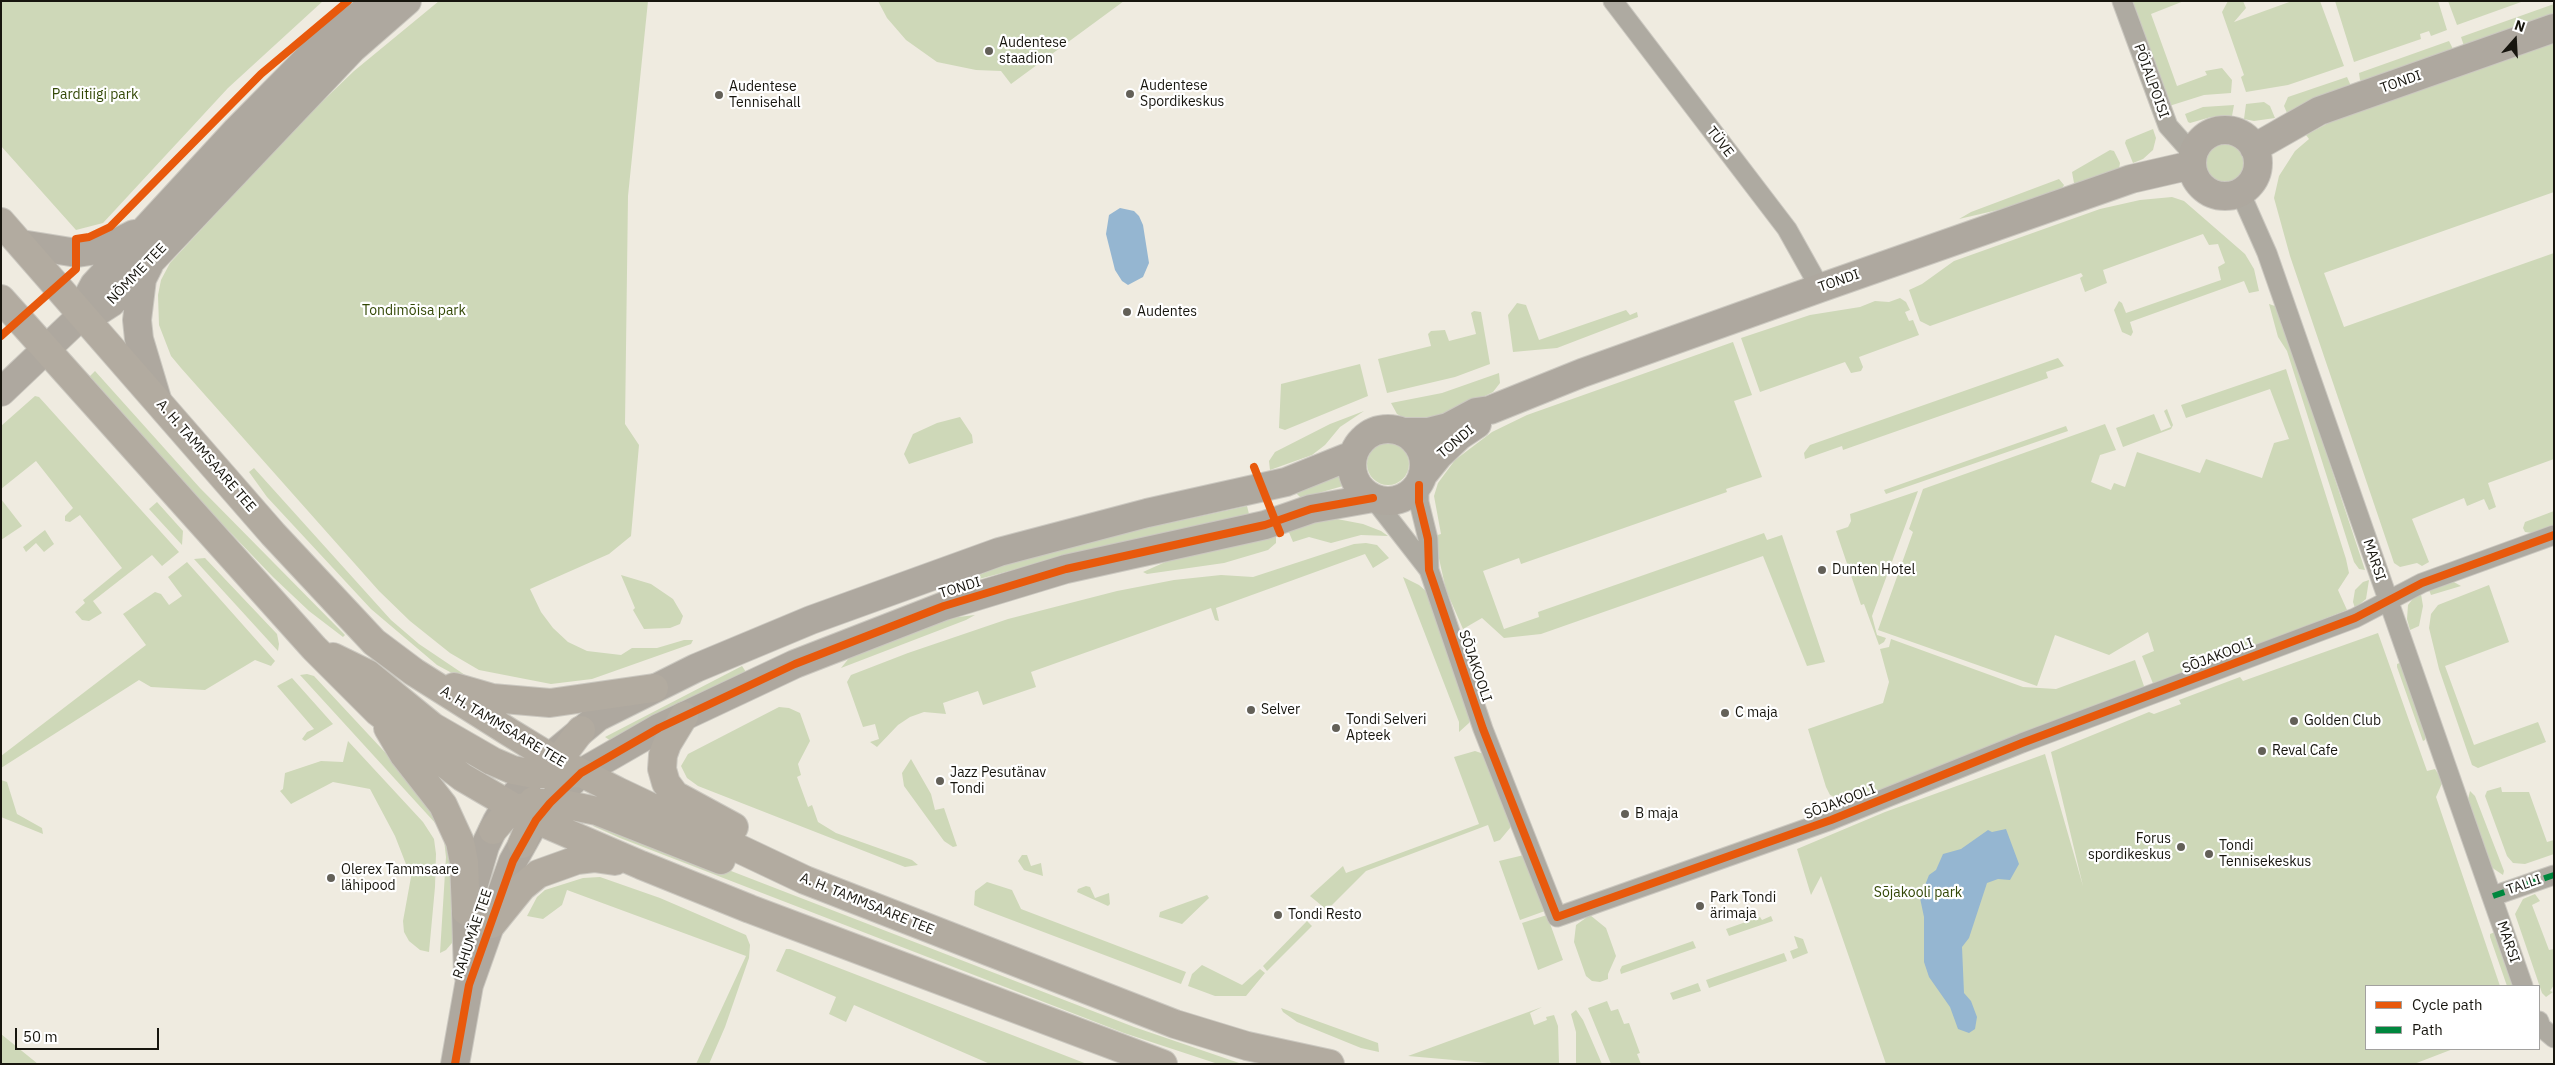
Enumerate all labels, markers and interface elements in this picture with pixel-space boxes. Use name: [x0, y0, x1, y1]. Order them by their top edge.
north arrow: [2490, 15, 2540, 65]
text: N: [2512, 16, 2528, 36]
place label: Audentese staadion: [999, 35, 1067, 68]
street label: PÖIALPOISI: [2130, 42, 2172, 120]
marker: Audentese staadion: [983, 45, 995, 57]
street label: TONDI: [2378, 67, 2424, 97]
place label: Audentese Spordikeskus: [1140, 78, 1224, 110]
place label: Audentese Tennisehall: [729, 79, 801, 111]
park label: Parditiigi park: [52, 87, 138, 103]
marker: Audentese Spordikeskus: [1124, 88, 1136, 100]
marker: Audentese Tennisehall: [713, 89, 725, 101]
street label: TÜVE: [1703, 123, 1737, 161]
street label: NÕMME TEE: [104, 240, 170, 308]
street label: TONDI: [1816, 266, 1862, 296]
park label: Tondimõisa park: [362, 303, 466, 319]
place label: Audentes: [1137, 304, 1197, 320]
marker: Audentes: [1121, 306, 1133, 318]
street label: A. H. TAMMSAARE TEE: [153, 396, 259, 516]
street label: TONDI: [1434, 422, 1478, 462]
street label: MARSI: [2359, 537, 2389, 583]
place label: Dunten Hotel: [1832, 562, 1915, 578]
marker: Dunten Hotel: [1816, 564, 1828, 576]
street label: TONDI: [937, 574, 983, 602]
street label: SÕJAKOOLI: [1455, 628, 1495, 704]
street label: SÕJAKOOLI: [2180, 635, 2256, 677]
street label: A. H. TAMMSAARE TEE: [437, 683, 569, 771]
place label: Selver: [1261, 702, 1300, 718]
marker: Selver: [1245, 704, 1257, 716]
place label: C maja: [1735, 705, 1778, 721]
marker: C maja: [1719, 707, 1731, 719]
place label: Tondi Selveri Apteek: [1346, 712, 1426, 744]
place label: Golden Club: [2304, 713, 2381, 729]
marker: Golden Club: [2288, 715, 2300, 727]
marker: Tondi Selveri Apteek: [1330, 722, 1342, 734]
place label: Reval Cafe: [2272, 743, 2338, 759]
marker: Reval Cafe: [2256, 745, 2268, 757]
place label: Jazz Pesutänav Tondi: [950, 765, 1046, 798]
marker: Jazz Pesutänav Tondi: [934, 775, 946, 787]
street label: SÕJAKOOLI: [1802, 781, 1878, 823]
place label: B maja: [1635, 806, 1678, 822]
marker: B maja: [1619, 808, 1631, 820]
place label: Forus spordikeskus: [2088, 831, 2171, 864]
place label: Tondi Tennisekeskus: [2219, 838, 2311, 870]
marker: Forus spordikeskus: [2175, 841, 2187, 853]
marker: Tondi Tennisekeskus: [2203, 848, 2215, 860]
place label: Olerex Tammsaare lähipood: [341, 862, 459, 894]
street label: A. H. TAMMSAARE TEE: [797, 869, 937, 939]
street label: TALLI: [2504, 871, 2544, 899]
marker: Olerex Tammsaare lähipood: [325, 872, 337, 884]
park label: Sõjakooli park: [1874, 885, 1962, 901]
street label: RAHUMÄE TEE: [450, 887, 496, 981]
place label: Park Tondi ärimaja: [1710, 890, 1776, 922]
marker: Park Tondi ärimaja: [1694, 900, 1706, 912]
place label: Tondi Resto: [1288, 907, 1362, 923]
marker: Tondi Resto: [1272, 909, 1284, 921]
street label: MARSI: [2493, 919, 2523, 965]
legend: [2365, 985, 2540, 1050]
text: Cycle path: [2412, 995, 2483, 1014]
scale bar: [18, 1018, 161, 1050]
text: Path: [2412, 1020, 2443, 1039]
text: 50 m: [23, 1027, 58, 1046]

